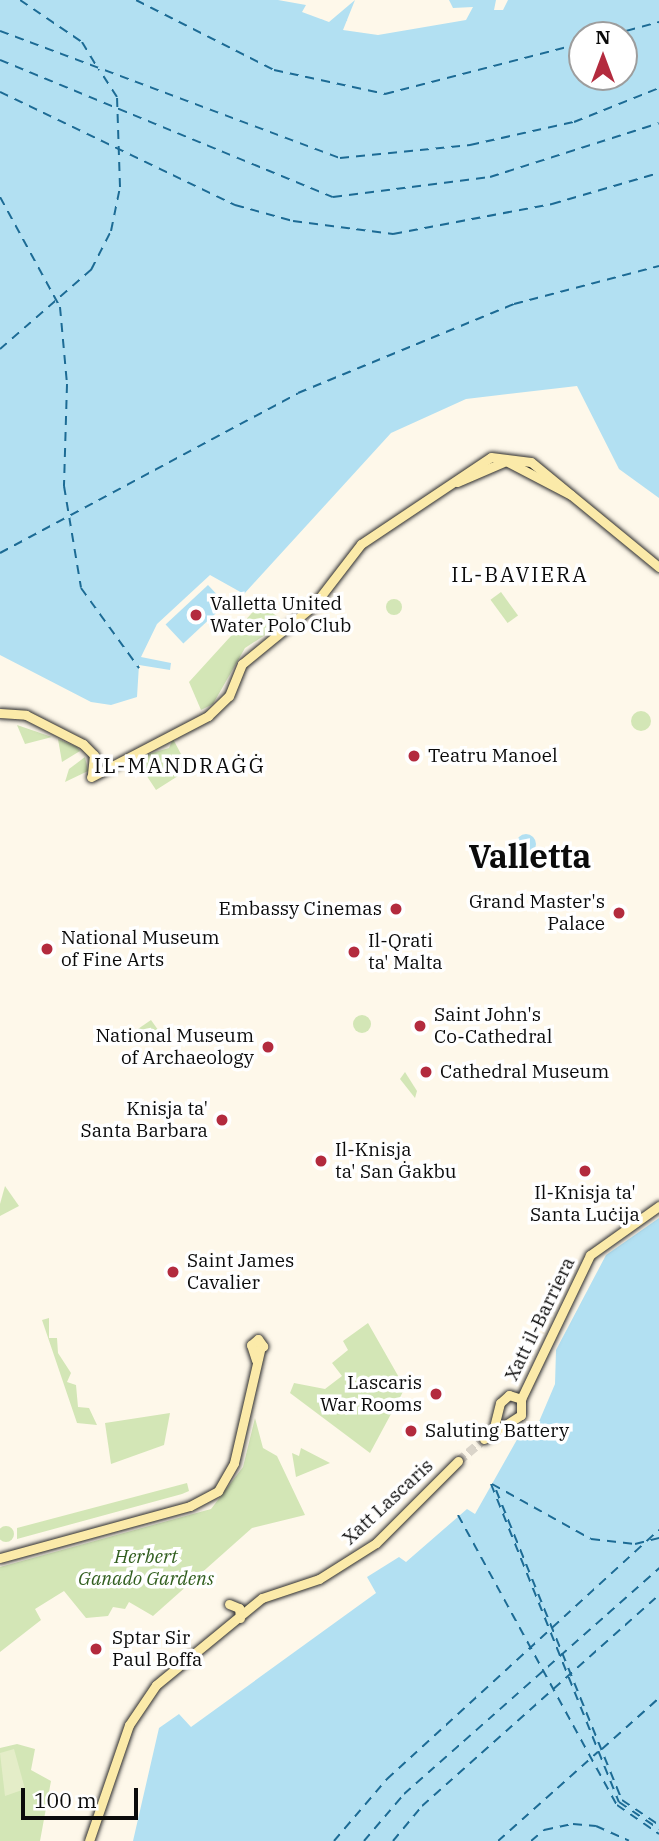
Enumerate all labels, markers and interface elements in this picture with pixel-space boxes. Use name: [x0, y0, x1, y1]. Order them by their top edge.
north arrow: [568, 21, 638, 91]
text: N: [595, 25, 611, 49]
district label: IL-BAVIERA: [452, 561, 588, 587]
place label: Valletta United Water Polo Club: [210, 593, 351, 637]
marker: Valletta United Water Polo Club: [188, 607, 204, 623]
place label: Teatru Manoel: [428, 745, 558, 767]
marker: Teatru Manoel: [406, 748, 422, 764]
district label: IL-MANDRAĠĠ: [95, 752, 265, 778]
district label: Valletta: [469, 836, 591, 876]
place label: Grand Master's Palace: [469, 891, 605, 935]
place label: Embassy Cinemas: [219, 898, 382, 920]
marker: Embassy Cinemas: [388, 901, 404, 917]
marker: Grand Master's Palace: [611, 905, 627, 921]
place label: National Museum of Fine Arts: [61, 927, 220, 971]
place label: Il-Qrati ta' Malta: [368, 930, 443, 974]
marker: National Museum of Fine Arts: [39, 941, 55, 957]
marker: Il-Qrati ta' Malta: [346, 944, 362, 960]
place label: Saint John's Co-Cathedral: [434, 1004, 552, 1048]
marker: Saint John's Co-Cathedral: [412, 1018, 428, 1034]
place label: National Museum of Archaeology: [95, 1025, 254, 1069]
marker: National Museum of Archaeology: [260, 1039, 276, 1055]
place label: Cathedral Museum: [440, 1061, 609, 1083]
marker: Cathedral Museum: [418, 1064, 434, 1080]
place label: Knisja ta' Santa Barbara: [81, 1098, 208, 1142]
marker: Knisja ta' Santa Barbara: [214, 1112, 230, 1128]
place label: Il-Knisja ta' San Ġakbu: [335, 1139, 457, 1183]
marker: Il-Knisja ta' San Ġakbu: [313, 1153, 329, 1169]
marker: Il-Knisja ta' Santa Luċija: [577, 1163, 593, 1179]
place label: Il-Knisja ta' Santa Luċija: [530, 1182, 640, 1226]
place label: Saint James Cavalier: [187, 1250, 294, 1294]
street label: Xatt il-Barriera: [500, 1254, 580, 1384]
marker: Saint James Cavalier: [165, 1264, 181, 1280]
place label: Lascaris War Rooms: [320, 1372, 422, 1416]
marker: Lascaris War Rooms: [428, 1386, 444, 1402]
place label: Saluting Battery: [425, 1420, 569, 1442]
marker: Saluting Battery: [403, 1423, 419, 1439]
street label: Xatt Lascaris: [338, 1454, 438, 1550]
park label: Herbert Ganado Gardens: [78, 1546, 214, 1590]
place label: Sptar Sir Paul Boffa: [112, 1627, 202, 1671]
marker: Sptar Sir Paul Boffa: [86, 1639, 106, 1659]
scale bar: [24, 1774, 142, 1818]
text: 100 m: [34, 1786, 97, 1814]

